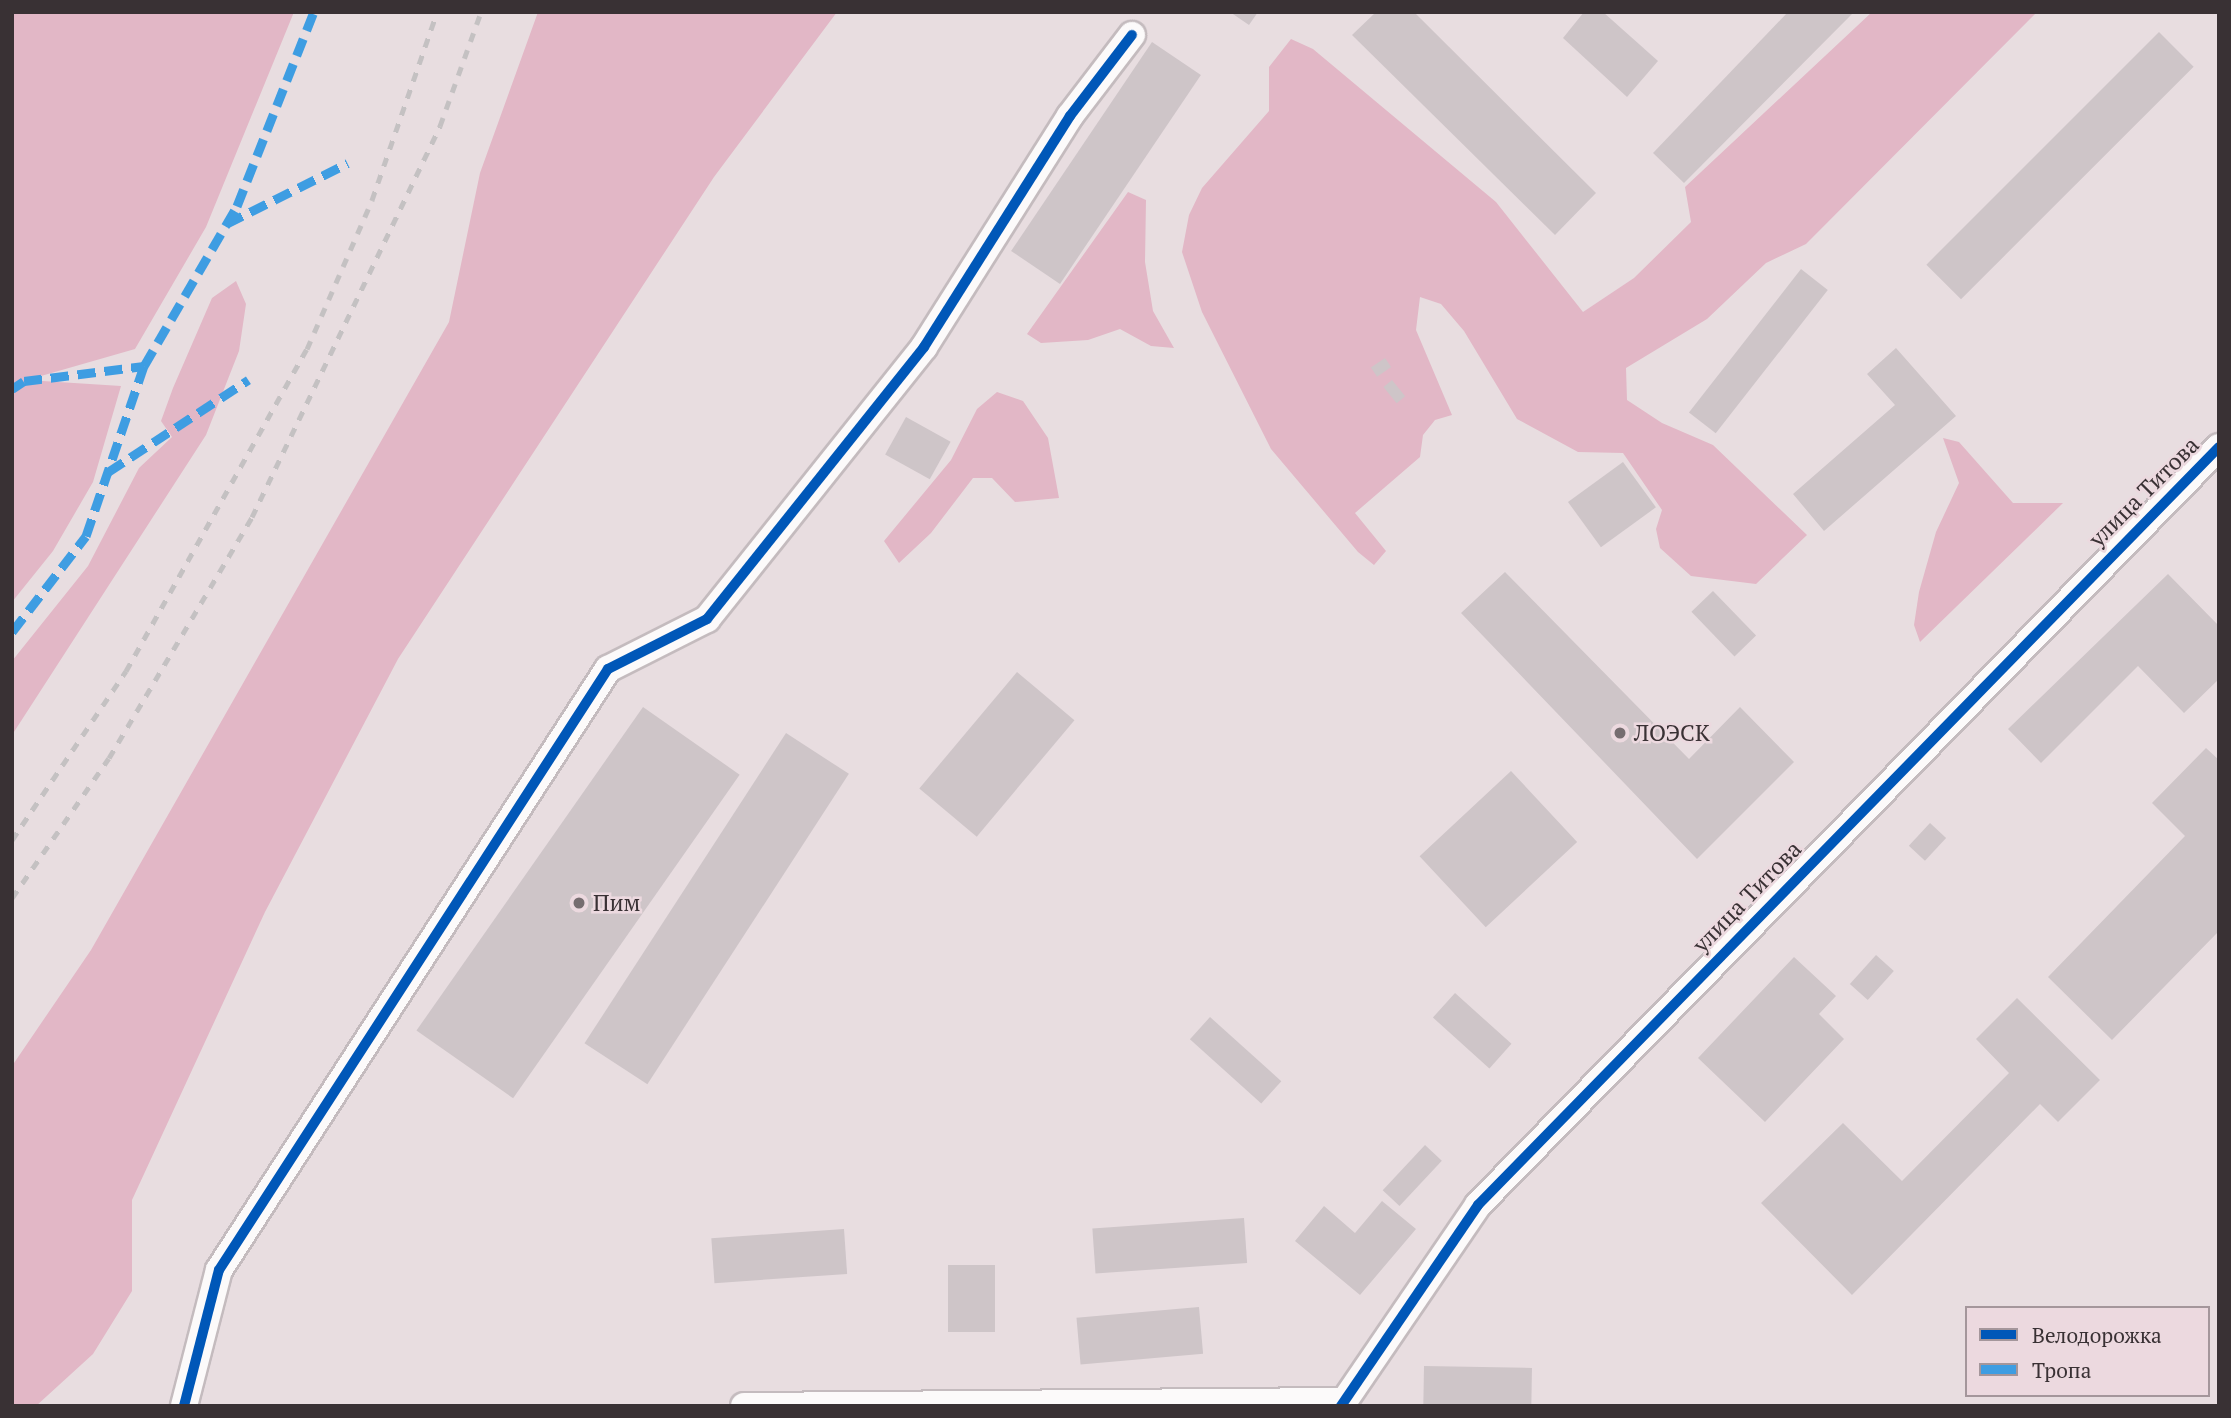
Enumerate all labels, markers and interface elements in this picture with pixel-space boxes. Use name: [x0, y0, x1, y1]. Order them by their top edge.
street label: улица Титова: [2083, 431, 2205, 553]
place label: ЛОЭСК: [1634, 719, 1710, 747]
marker: ЛОЭСК: [1612, 725, 1628, 741]
street label: улица Титова: [1687, 835, 1807, 959]
place label: Пим: [593, 889, 640, 917]
marker: Пим: [571, 895, 587, 911]
legend: [1965, 1306, 2210, 1397]
text: Велодорожка: [2032, 1321, 2162, 1349]
text: Тропа: [2032, 1356, 2091, 1384]

